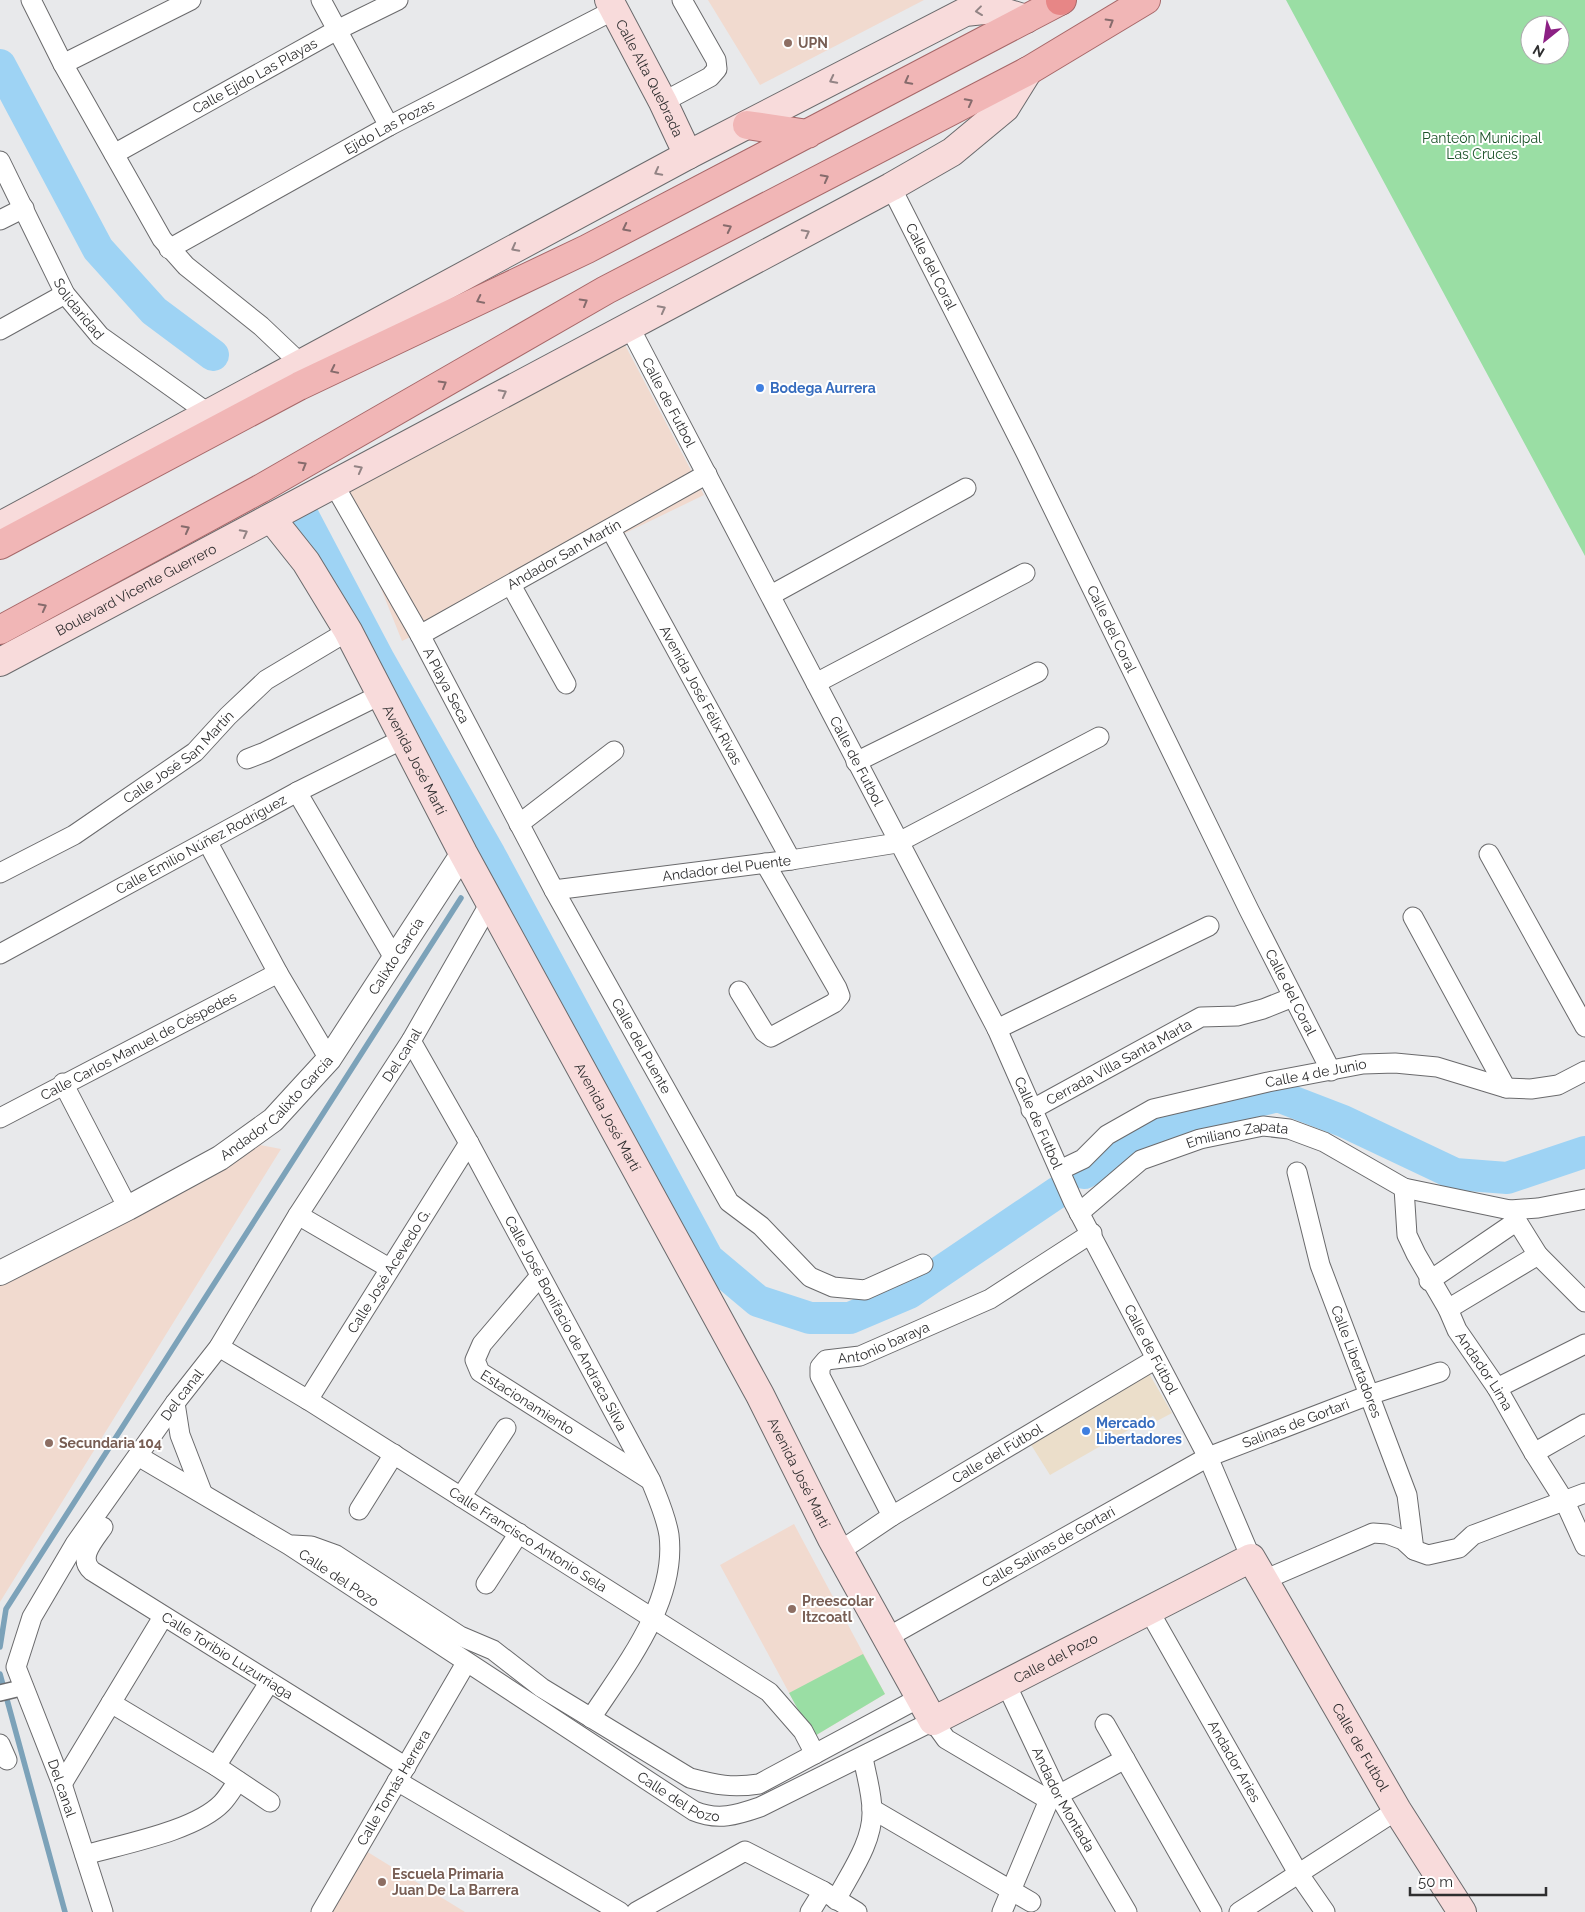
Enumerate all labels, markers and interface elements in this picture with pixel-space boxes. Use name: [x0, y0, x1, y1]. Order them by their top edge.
one-way arrow: [974, 5, 982, 16]
north arrow: [1520, 15, 1570, 65]
street label: Calle Alta Quebrada: [613, 17, 686, 139]
one-way arrow: [1105, 18, 1114, 28]
street label: Calle Ejido Las Playas: [190, 35, 320, 117]
place label: UPN: [798, 35, 828, 51]
marker: UPN: [782, 37, 794, 49]
text: N: [1530, 42, 1547, 61]
one-way arrow: [829, 74, 838, 84]
one-way arrow: [905, 75, 914, 85]
street label: Ejido Las Pozas: [342, 96, 437, 157]
one-way arrow: [964, 98, 973, 108]
park label: Panteón Municipal Las Cruces: [1422, 130, 1542, 162]
one-way arrow: [654, 165, 663, 175]
one-way arrow: [820, 174, 829, 184]
street label: Calle del Coral: [903, 220, 960, 312]
one-way arrow: [623, 222, 632, 232]
one-way arrow: [723, 224, 732, 234]
one-way arrow: [800, 229, 809, 239]
one-way arrow: [511, 242, 520, 252]
street label: Solidaridad: [51, 276, 107, 343]
one-way arrow: [476, 293, 485, 304]
one-way arrow: [579, 299, 588, 309]
one-way arrow: [657, 305, 666, 315]
street label: Calle de Futbol: [639, 355, 699, 450]
one-way arrow: [330, 363, 339, 374]
one-way arrow: [438, 380, 447, 390]
place label: Bodega Aurrera: [770, 380, 876, 396]
marker: Bodega Aurrera: [754, 382, 766, 394]
one-way arrow: [498, 389, 507, 399]
one-way arrow: [297, 461, 306, 471]
one-way arrow: [354, 465, 363, 475]
street label: Andador San Martín: [504, 516, 624, 593]
one-way arrow: [180, 526, 189, 536]
one-way arrow: [239, 529, 248, 539]
street label: Boulevard Vicente Guerrero: [53, 540, 219, 639]
street label: Calle del Coral: [1084, 583, 1140, 675]
one-way arrow: [38, 603, 47, 613]
street label: Avenida José Félix Rivas: [657, 623, 746, 768]
street label: A Playa Seca: [420, 645, 473, 726]
street label: Avenida José Martí: [380, 702, 450, 818]
street label: Calle José San Martín: [120, 707, 237, 807]
street label: Calle de Futbol: [827, 714, 887, 809]
street label: Calle Emilio Núñez Rodríguez: [113, 791, 289, 897]
street label: Andador del Puente: [661, 852, 792, 884]
street label: Calixto García: [365, 915, 427, 998]
street label: Calle del Coral: [1262, 946, 1320, 1038]
street label: Calle Carlos Manuel de Céspedes: [38, 988, 239, 1103]
street label: Calle del Puente: [608, 995, 675, 1096]
street label: Cerrada Villa Santa Marta: [1043, 1016, 1194, 1108]
street label: Del canal: [379, 1025, 425, 1085]
street label: Andador Calixto García: [217, 1052, 336, 1163]
street label: Calle 4 de Junio: [1264, 1056, 1368, 1090]
street label: Avenida José Martí: [571, 1060, 644, 1175]
street label: Calle de Futbol: [1011, 1074, 1066, 1171]
street label: Emiliano Zapata: [1184, 1118, 1289, 1151]
street label: Calle José Acevedo G.: [344, 1206, 433, 1336]
street label: Calle José Bonifacio de Andraca Silva: [502, 1213, 630, 1433]
street label: Calle de Fútbol: [1121, 1302, 1181, 1397]
street label: Calle Libertadores: [1328, 1303, 1385, 1420]
street label: Antonio baraya: [837, 1319, 932, 1367]
street label: Andador Lima: [1453, 1329, 1516, 1413]
street label: Del canal: [157, 1366, 207, 1423]
street label: Estacionamiento: [478, 1366, 577, 1438]
street label: Salinas de Gortari: [1240, 1395, 1351, 1451]
street label: Avenida José Martí: [765, 1415, 834, 1531]
place label: Mercado Libertadores: [1096, 1415, 1182, 1447]
street label: Calle del Fútbol: [949, 1420, 1045, 1486]
marker: Mercado Libertadores: [1080, 1425, 1092, 1437]
place label: Secundaria 104: [59, 1435, 162, 1451]
marker: Secundaria 104: [43, 1437, 55, 1449]
street label: Calle Francisco Antonio Sela: [446, 1483, 610, 1595]
street label: Calle Salinas de Gortari: [979, 1503, 1118, 1591]
street label: Calle del Pozo: [296, 1546, 382, 1610]
place label: Preescolar Itzcoatl: [802, 1593, 875, 1625]
marker: Preescolar Itzcoatl: [786, 1603, 798, 1615]
street label: Calle Toribio Luzurriaga: [159, 1609, 296, 1702]
street label: Calle del Pozo: [1011, 1630, 1100, 1686]
street label: Calle de Futbol: [1329, 1700, 1392, 1794]
street label: Andador Aries: [1205, 1718, 1264, 1805]
street label: Calle Tomás Herrera: [354, 1727, 433, 1848]
street label: Andador Montada: [1029, 1745, 1098, 1855]
street label: Del canal: [45, 1757, 79, 1819]
street label: Calle del Pozo: [634, 1768, 720, 1824]
scale bar: [1410, 1864, 1546, 1896]
place label: Escuela Primaria Juan De La Barrera: [392, 1866, 519, 1898]
text: 50 m: [1418, 1873, 1453, 1891]
marker: Escuela Primaria Juan De La Barrera: [376, 1876, 388, 1888]

